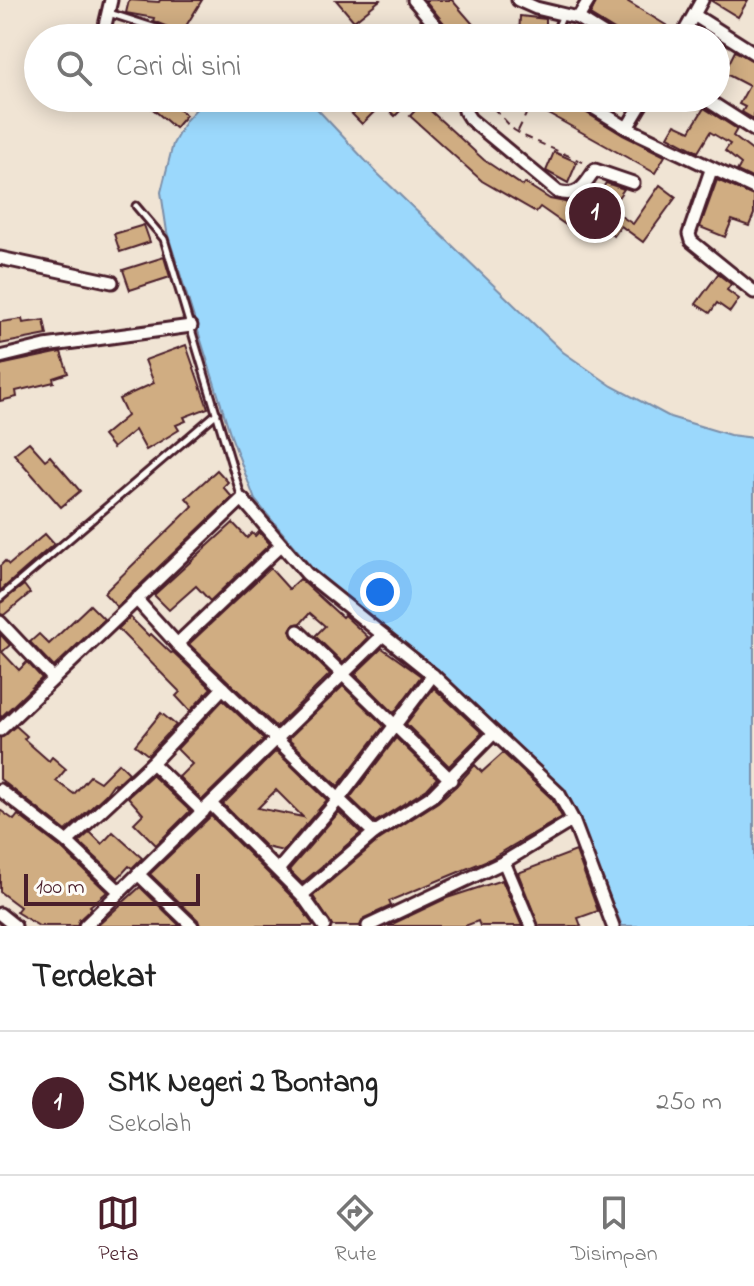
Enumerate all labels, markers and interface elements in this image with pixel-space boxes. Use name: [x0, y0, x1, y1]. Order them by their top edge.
search box: [24, 24, 730, 112]
icon: search: [52, 46, 96, 90]
text: Cari di sini: [116, 46, 242, 90]
pin: 1: [569, 183, 621, 243]
your location: [360, 572, 400, 612]
scale bar: [24, 870, 200, 906]
text: 100 m: [36, 872, 85, 904]
text: Terdekat: [32, 953, 156, 1003]
text: SMK Negeri 2 Bontang: [108, 1062, 378, 1106]
text: 1: [54, 1084, 62, 1122]
text: 250 m: [656, 1084, 722, 1122]
text: Sekolah: [108, 1106, 191, 1144]
tab: Peta: [96, 1191, 140, 1271]
tab: Rute: [333, 1191, 377, 1271]
tab: Disimpan: [570, 1191, 658, 1271]

